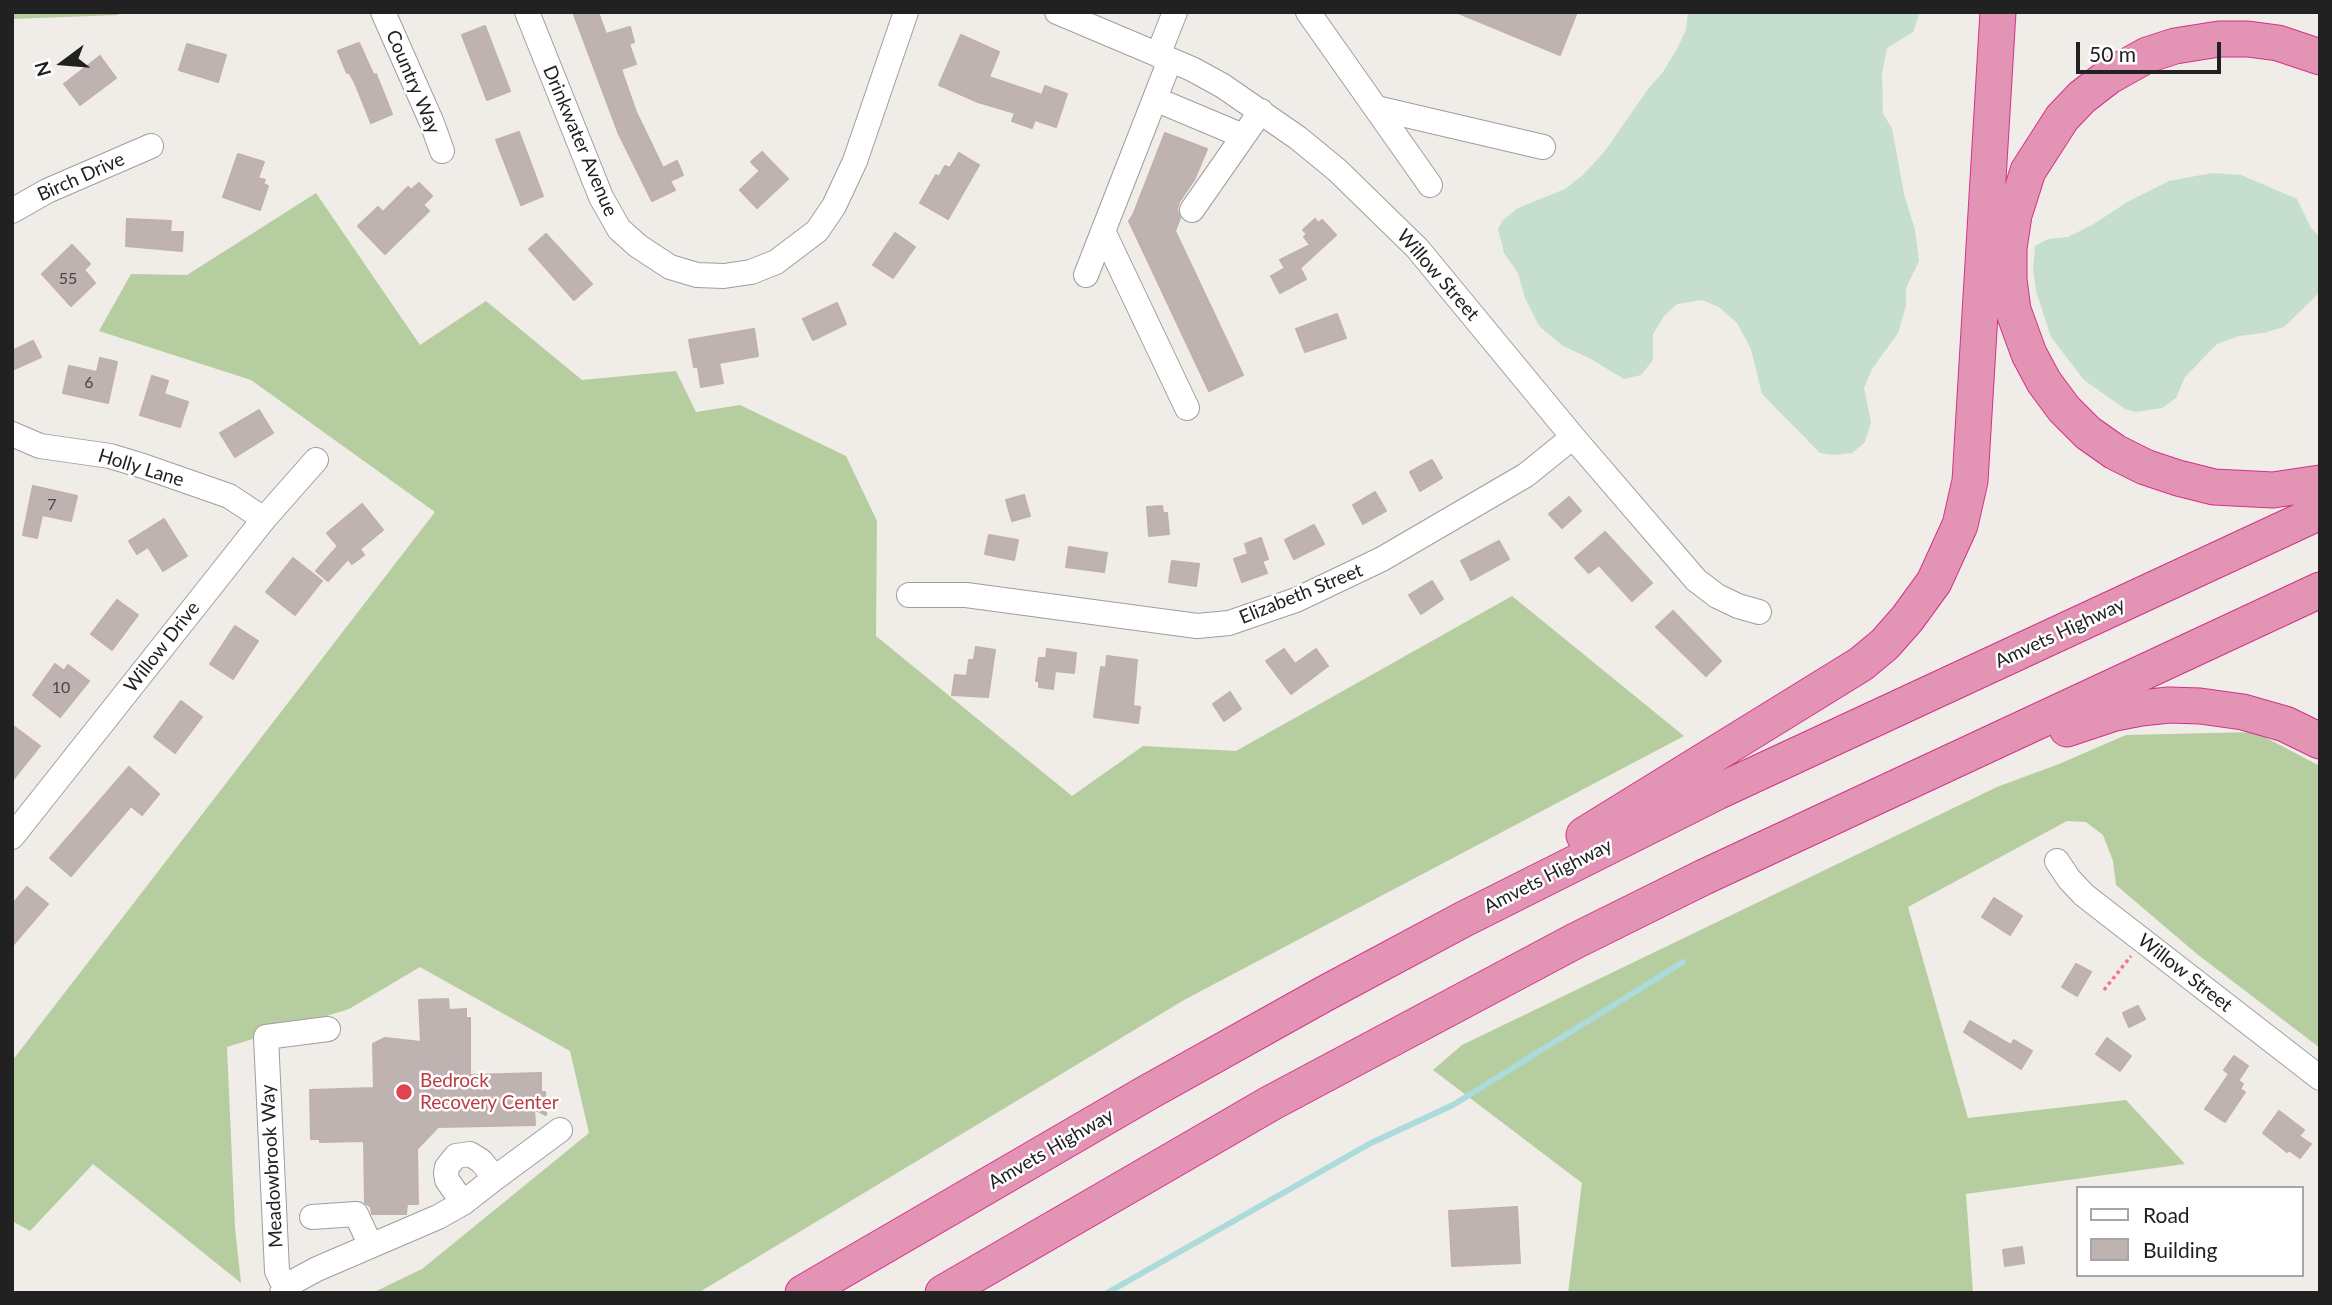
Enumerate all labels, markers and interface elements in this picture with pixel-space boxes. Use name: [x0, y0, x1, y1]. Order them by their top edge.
street label: Country Way: [381, 27, 445, 137]
north arrow: [28, 28, 98, 98]
scale bar: [2080, 28, 2225, 72]
text: 50 m: [2089, 41, 2136, 66]
text: N: [29, 59, 55, 79]
street label: Drinkwater Avenue: [538, 62, 622, 220]
street label: Birch Drive: [34, 148, 128, 206]
street label: Willow Street: [1392, 225, 1484, 325]
house number: 55: [59, 269, 77, 289]
house number: 6: [84, 373, 94, 393]
street label: Holly Lane: [95, 444, 187, 492]
house number: 7: [47, 495, 57, 515]
street label: Elizabeth Street: [1236, 559, 1366, 629]
street label: Amvets Highway: [1991, 593, 2129, 673]
street label: Willow Drive: [120, 597, 204, 697]
house number: 10: [52, 678, 70, 698]
street label: Amvets Highway: [1480, 834, 1616, 918]
street label: Willow Street: [2133, 929, 2237, 1017]
place label: Bedrock Recovery Center: [420, 1070, 559, 1114]
marker: Bedrock Recovery Center: [394, 1082, 414, 1102]
street label: Meadowbrook Way: [256, 1084, 288, 1248]
street label: Amvets Highway: [984, 1104, 1118, 1194]
legend: [2076, 1186, 2304, 1277]
text: Road: [2143, 1202, 2190, 1227]
text: Building: [2143, 1237, 2218, 1262]

